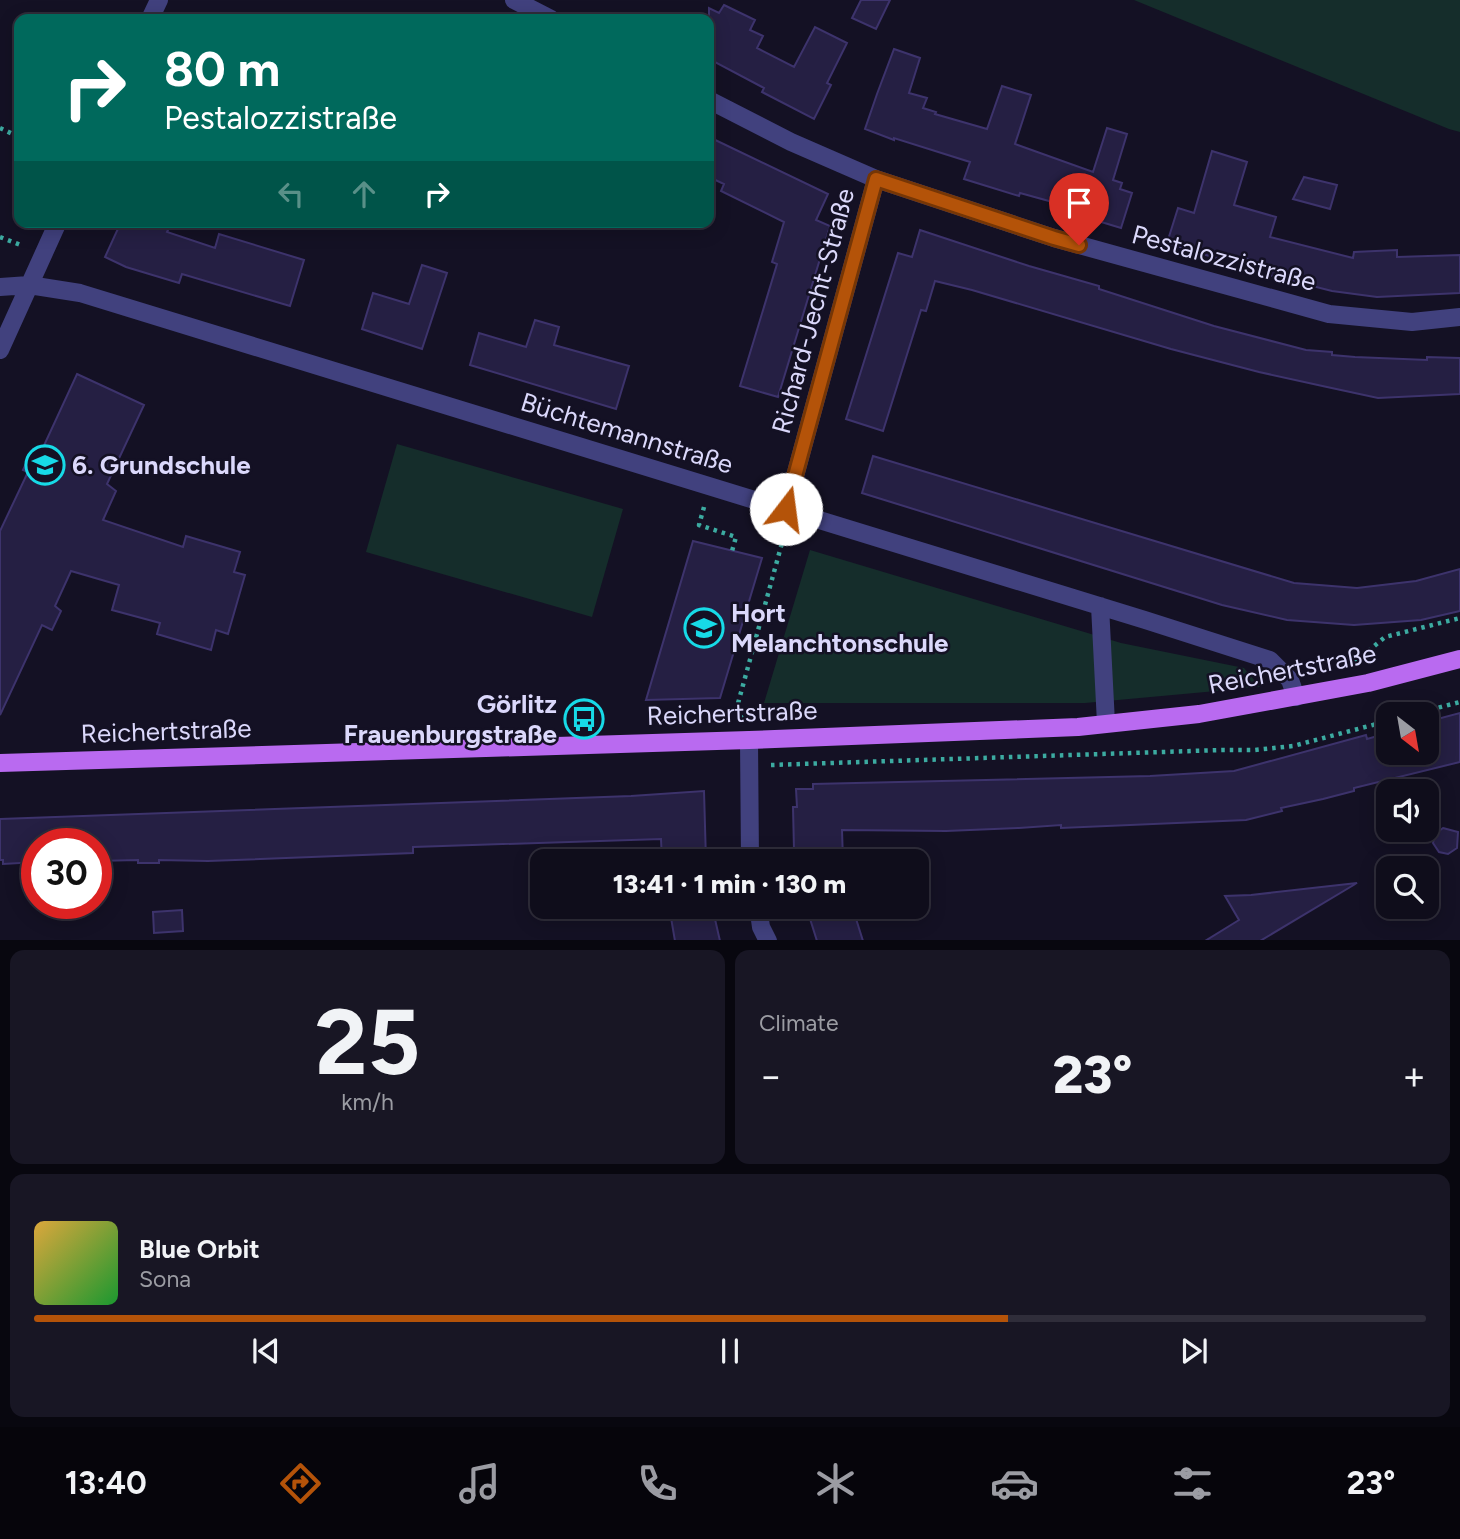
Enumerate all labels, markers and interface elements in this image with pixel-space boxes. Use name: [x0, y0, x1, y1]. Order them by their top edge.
text: 80 m: [164, 39, 280, 98]
icon: right: [49, 42, 140, 133]
text: Pestalozzistraße: [164, 99, 397, 137]
pin: [1049, 173, 1109, 245]
icon: left: [272, 175, 310, 213]
icon: ahead: [345, 175, 383, 213]
icon: right: [418, 175, 456, 213]
icon: arrive: [1060, 184, 1098, 222]
street label: Richard-Jecht-Straße: [765, 185, 861, 437]
street label: Pestalozzistraße: [1128, 218, 1320, 298]
street label: Büchtemannstraße: [517, 386, 737, 480]
school or university icon: 6. Grundschule: [24, 444, 66, 486]
place label: 6. Grundschule: [72, 449, 251, 481]
position arrow: [749, 472, 823, 546]
place label: Hort Melanchtonschule: [731, 597, 949, 659]
school or university icon: Hort Melanchtonschule: [683, 607, 725, 649]
street label: Reichertstraße: [1205, 637, 1379, 701]
place label: Görlitz Frauenburgstraße: [344, 688, 557, 750]
street label: Reichertstraße: [646, 694, 818, 732]
bus stop icon: Görlitz Frauenburgstraße: [563, 698, 605, 740]
north arrow: [1376, 702, 1438, 765]
map controls: [1376, 702, 1439, 919]
street label: Reichertstraße: [80, 712, 252, 750]
button: sound: [1376, 779, 1439, 842]
speed limit sign: 30: [21, 828, 112, 919]
button: search: [1376, 856, 1439, 919]
text: 13:41 · 1 min · 130 m: [613, 868, 846, 900]
text: 25: [315, 988, 420, 1097]
text: Climate: [759, 1009, 838, 1037]
text: 23°: [1053, 1044, 1132, 1106]
text: −: [759, 1053, 783, 1099]
text: +: [1402, 1053, 1426, 1099]
text: km/h: [341, 1088, 394, 1116]
text: Blue Orbit: [139, 1233, 260, 1265]
text: Sona: [139, 1265, 191, 1293]
icon: previous: [247, 1332, 285, 1370]
icon: pause: [711, 1332, 749, 1370]
icon: next: [1175, 1332, 1213, 1370]
icon: directions: [276, 1459, 325, 1508]
icon: music: [455, 1459, 504, 1508]
icon: phone: [633, 1459, 682, 1508]
icon: climate: [811, 1459, 860, 1508]
icon: car: [990, 1459, 1039, 1508]
icon: filters: [1168, 1459, 1217, 1508]
text: 13:40: [65, 1464, 147, 1502]
text: 23°: [1347, 1464, 1395, 1502]

